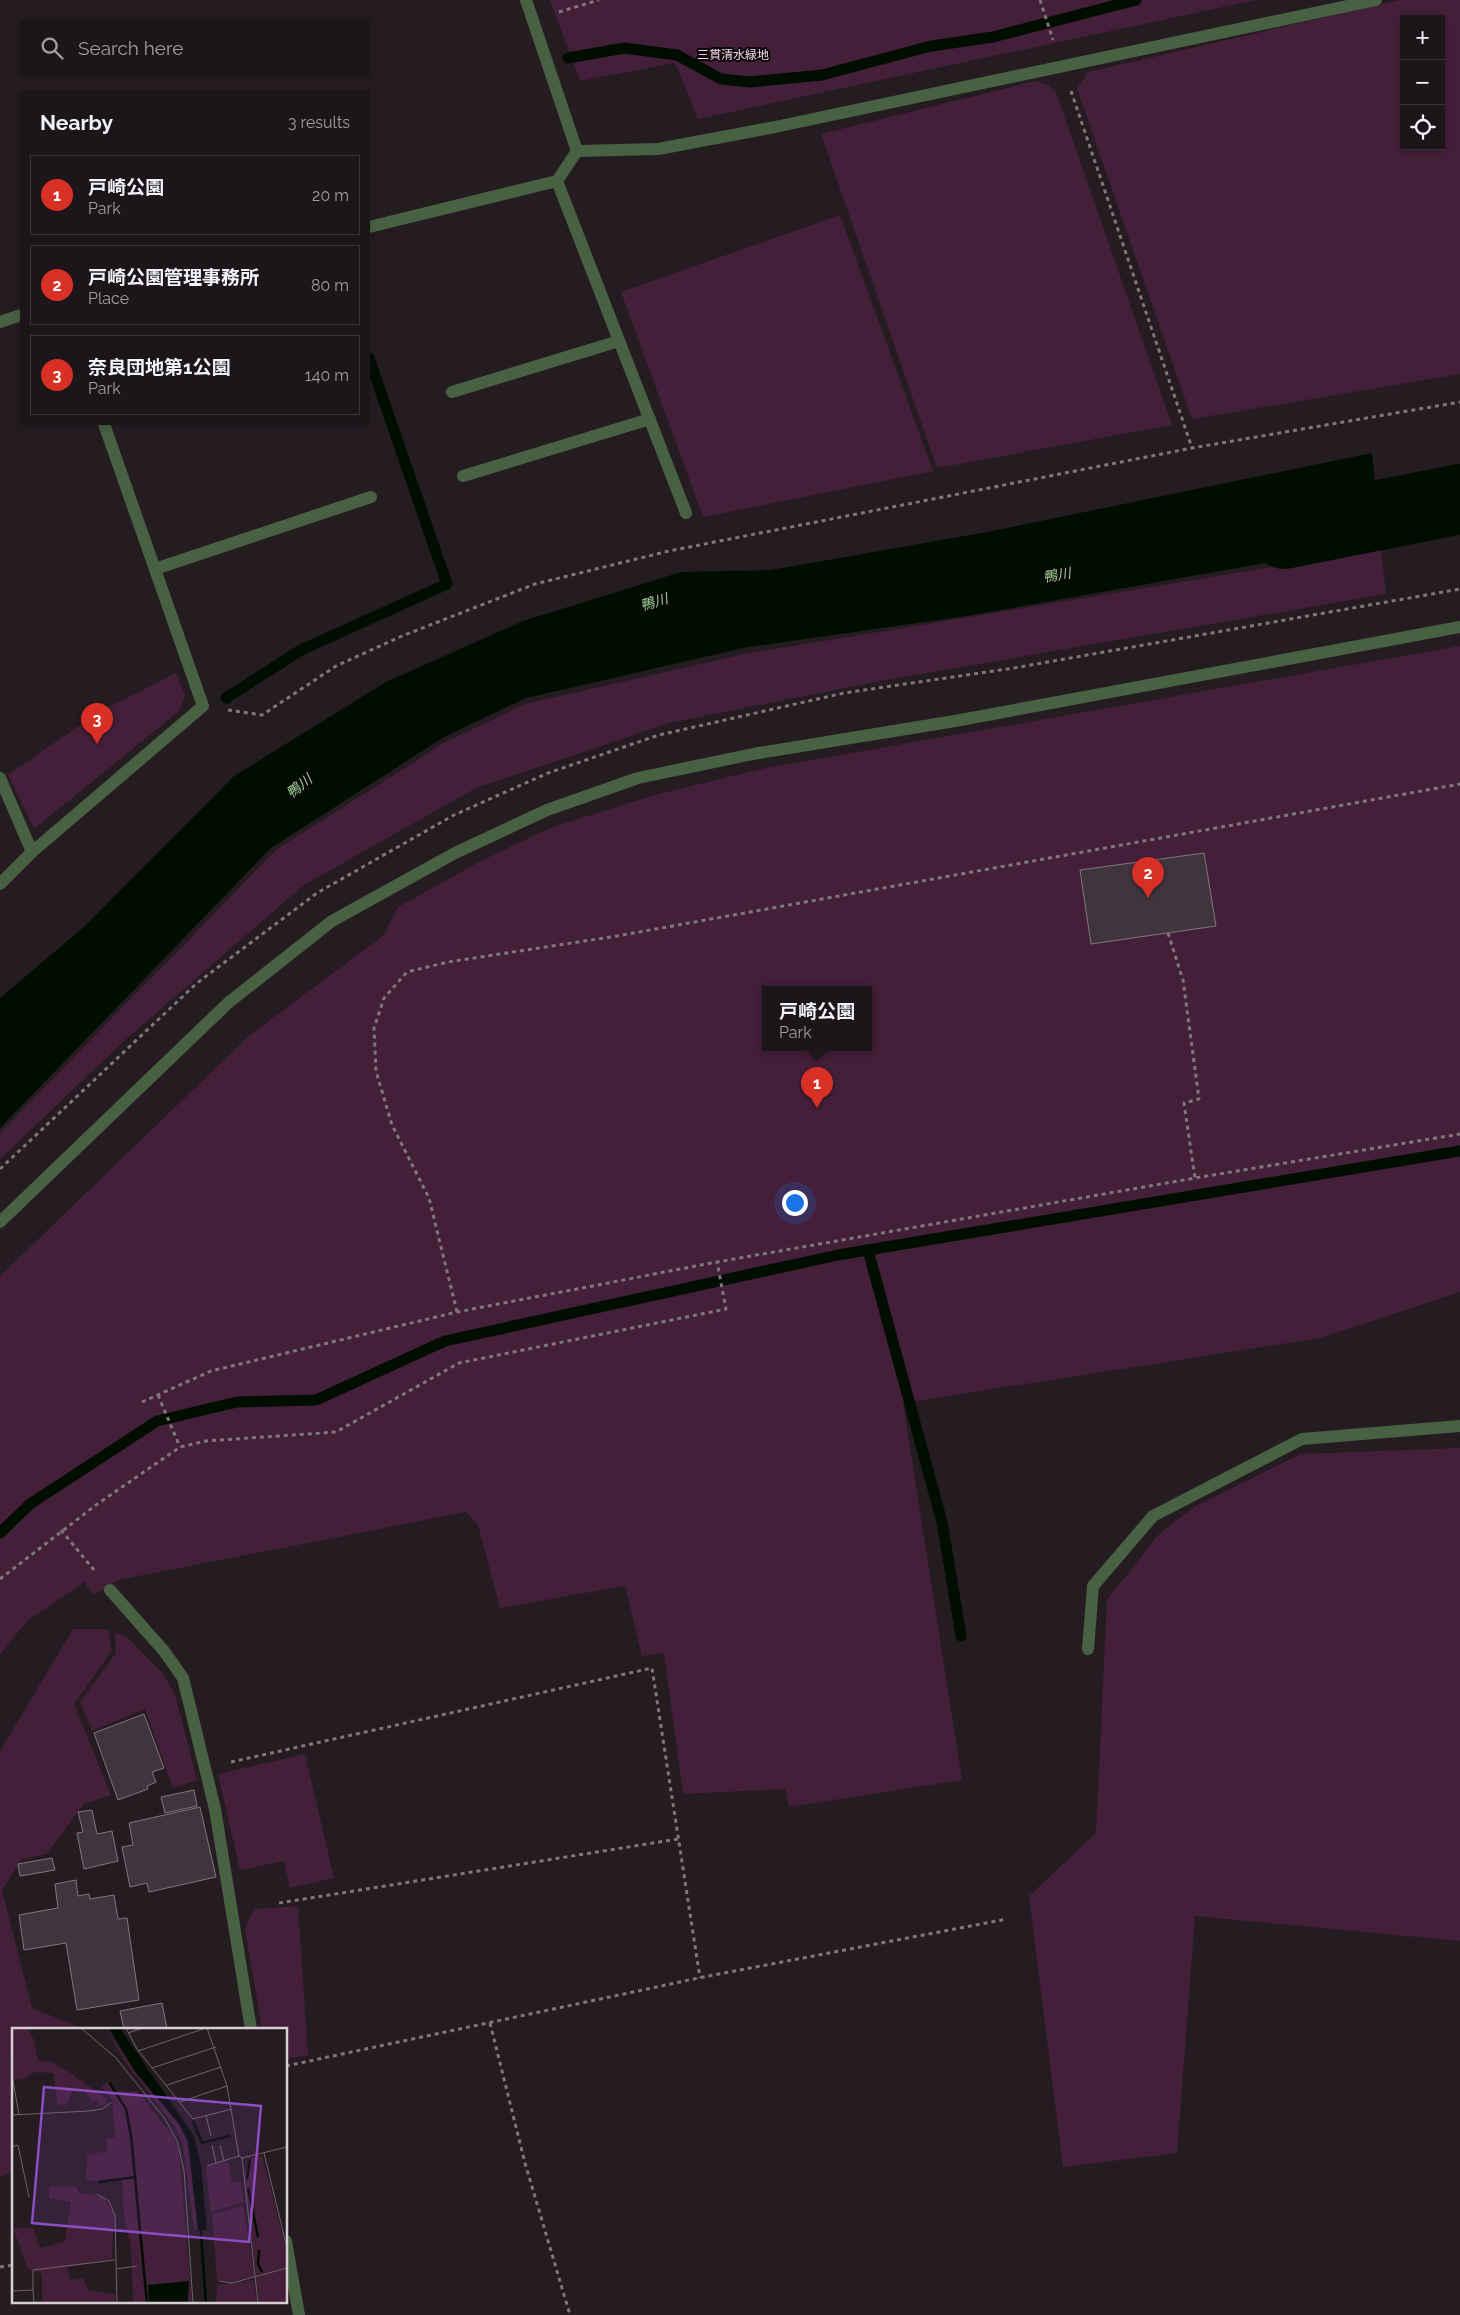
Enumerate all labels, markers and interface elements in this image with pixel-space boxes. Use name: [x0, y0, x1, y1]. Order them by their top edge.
map controls: [1400, 15, 1445, 150]
button: +: [1400, 15, 1445, 60]
search box: [20, 20, 370, 75]
icon: search: [38, 34, 66, 62]
text: Search here: [78, 37, 184, 59]
park label: 三貫清水緑地: [697, 48, 769, 62]
button: −: [1400, 60, 1445, 105]
button: locate: [1400, 105, 1445, 150]
text: Nearby: [40, 110, 113, 135]
text: 3 results: [288, 113, 350, 132]
text: 戸崎公園: [88, 176, 164, 198]
text: 1: [53, 186, 61, 205]
text: 20 m: [312, 186, 349, 205]
text: Park: [88, 199, 121, 218]
text: 戸崎公園管理事務所: [88, 266, 259, 288]
text: 2: [52, 276, 62, 295]
text: 80 m: [311, 276, 349, 295]
text: Place: [88, 289, 129, 308]
text: 奈良団地第1公園: [88, 356, 230, 378]
text: 3: [53, 366, 61, 385]
text: 140 m: [305, 366, 349, 385]
text: Park: [88, 379, 121, 398]
water label: 鴨川: [1042, 564, 1074, 585]
water label: 鴨川: [638, 590, 672, 614]
pin: 3: [81, 703, 113, 744]
water label: 鴨川: [283, 770, 316, 801]
pin: 2: [1132, 857, 1164, 898]
popup: [762, 986, 872, 1051]
text: 戸崎公園: [779, 1000, 855, 1022]
text: Park: [779, 1023, 812, 1042]
pin: 1: [801, 1067, 833, 1108]
your location: [782, 1190, 808, 1216]
inset map: [12, 2028, 288, 2302]

